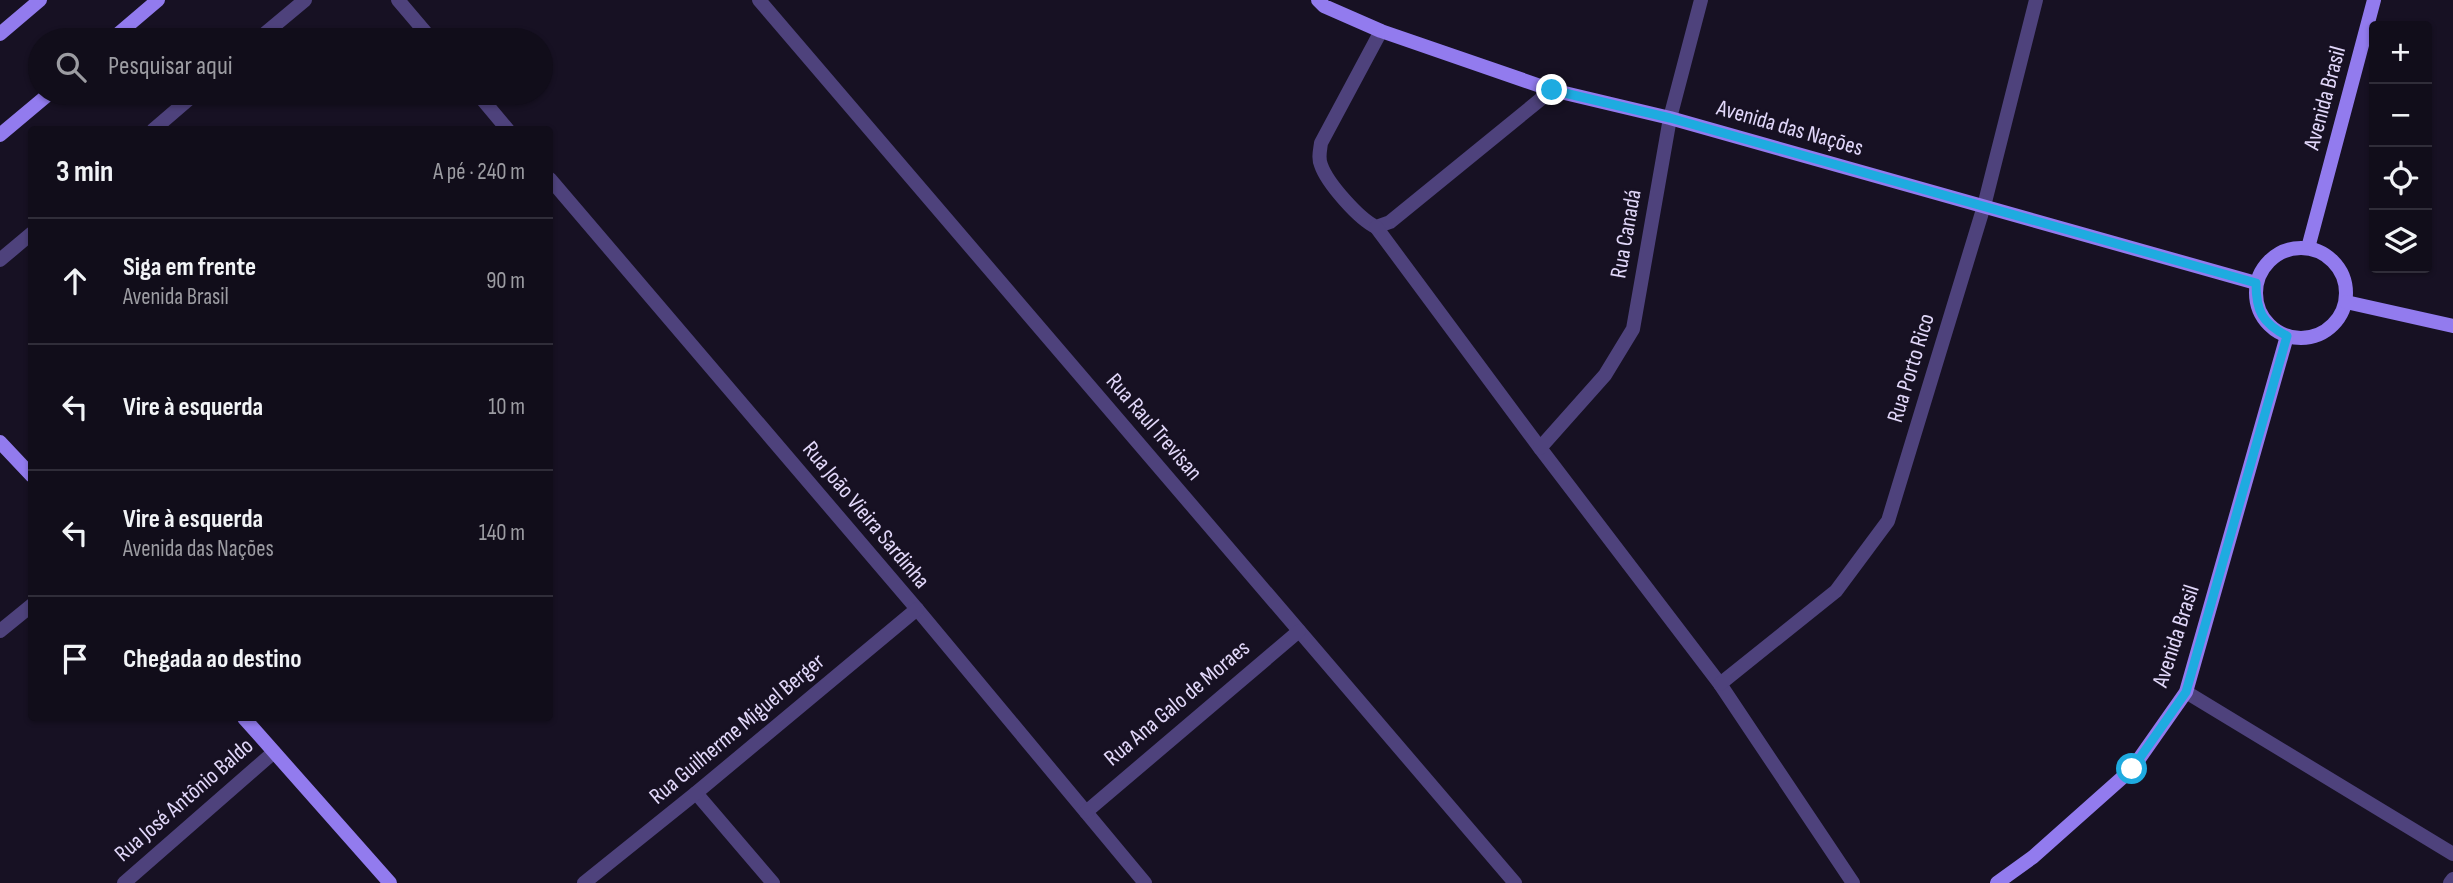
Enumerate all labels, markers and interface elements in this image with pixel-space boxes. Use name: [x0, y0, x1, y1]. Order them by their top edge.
map controls: [2369, 21, 2432, 273]
button: +: [2369, 21, 2432, 84]
search box: [28, 28, 553, 105]
street label: Avenida Brasil: [2298, 43, 2352, 154]
icon: search: [52, 48, 90, 86]
text: Pesquisar aqui: [108, 51, 233, 82]
route end: [1536, 74, 1567, 105]
button: −: [2369, 84, 2432, 147]
street label: Avenida das Nações: [1713, 93, 1866, 162]
button: locate: [2369, 147, 2432, 210]
text: 3 min: [56, 154, 113, 190]
text: A pé · 240 m: [433, 158, 525, 186]
street label: Rua Canadá: [1604, 187, 1648, 281]
button: layers: [2369, 210, 2432, 273]
text: Siga em frente: [123, 252, 256, 283]
icon: ahead: [56, 262, 94, 300]
text: 90 m: [486, 267, 525, 295]
text: Avenida Brasil: [123, 283, 229, 311]
street label: Rua Porto Rico: [1881, 310, 1941, 426]
street label: Rua Raul Trevisan: [1100, 368, 1208, 486]
icon: left: [56, 388, 94, 426]
text: Vire à esquerda: [123, 392, 263, 423]
text: 10 m: [488, 393, 525, 421]
street label: Rua João Vieira Sardinha: [796, 436, 936, 594]
text: Vire à esquerda: [123, 504, 263, 535]
icon: left: [56, 514, 94, 552]
text: 140 m: [479, 519, 525, 547]
text: Avenida das Nações: [123, 535, 274, 563]
street label: Avenida Brasil: [2146, 581, 2206, 692]
street label: Rua Ana Galo de Moraes: [1099, 634, 1255, 772]
icon: arrive: [56, 640, 94, 678]
text: Chegada ao destino: [123, 644, 302, 675]
street label: Rua Guilherme Miguel Berger: [644, 647, 831, 810]
street label: Rua José Antônio Baldo: [109, 732, 259, 868]
route start: [2116, 753, 2147, 784]

